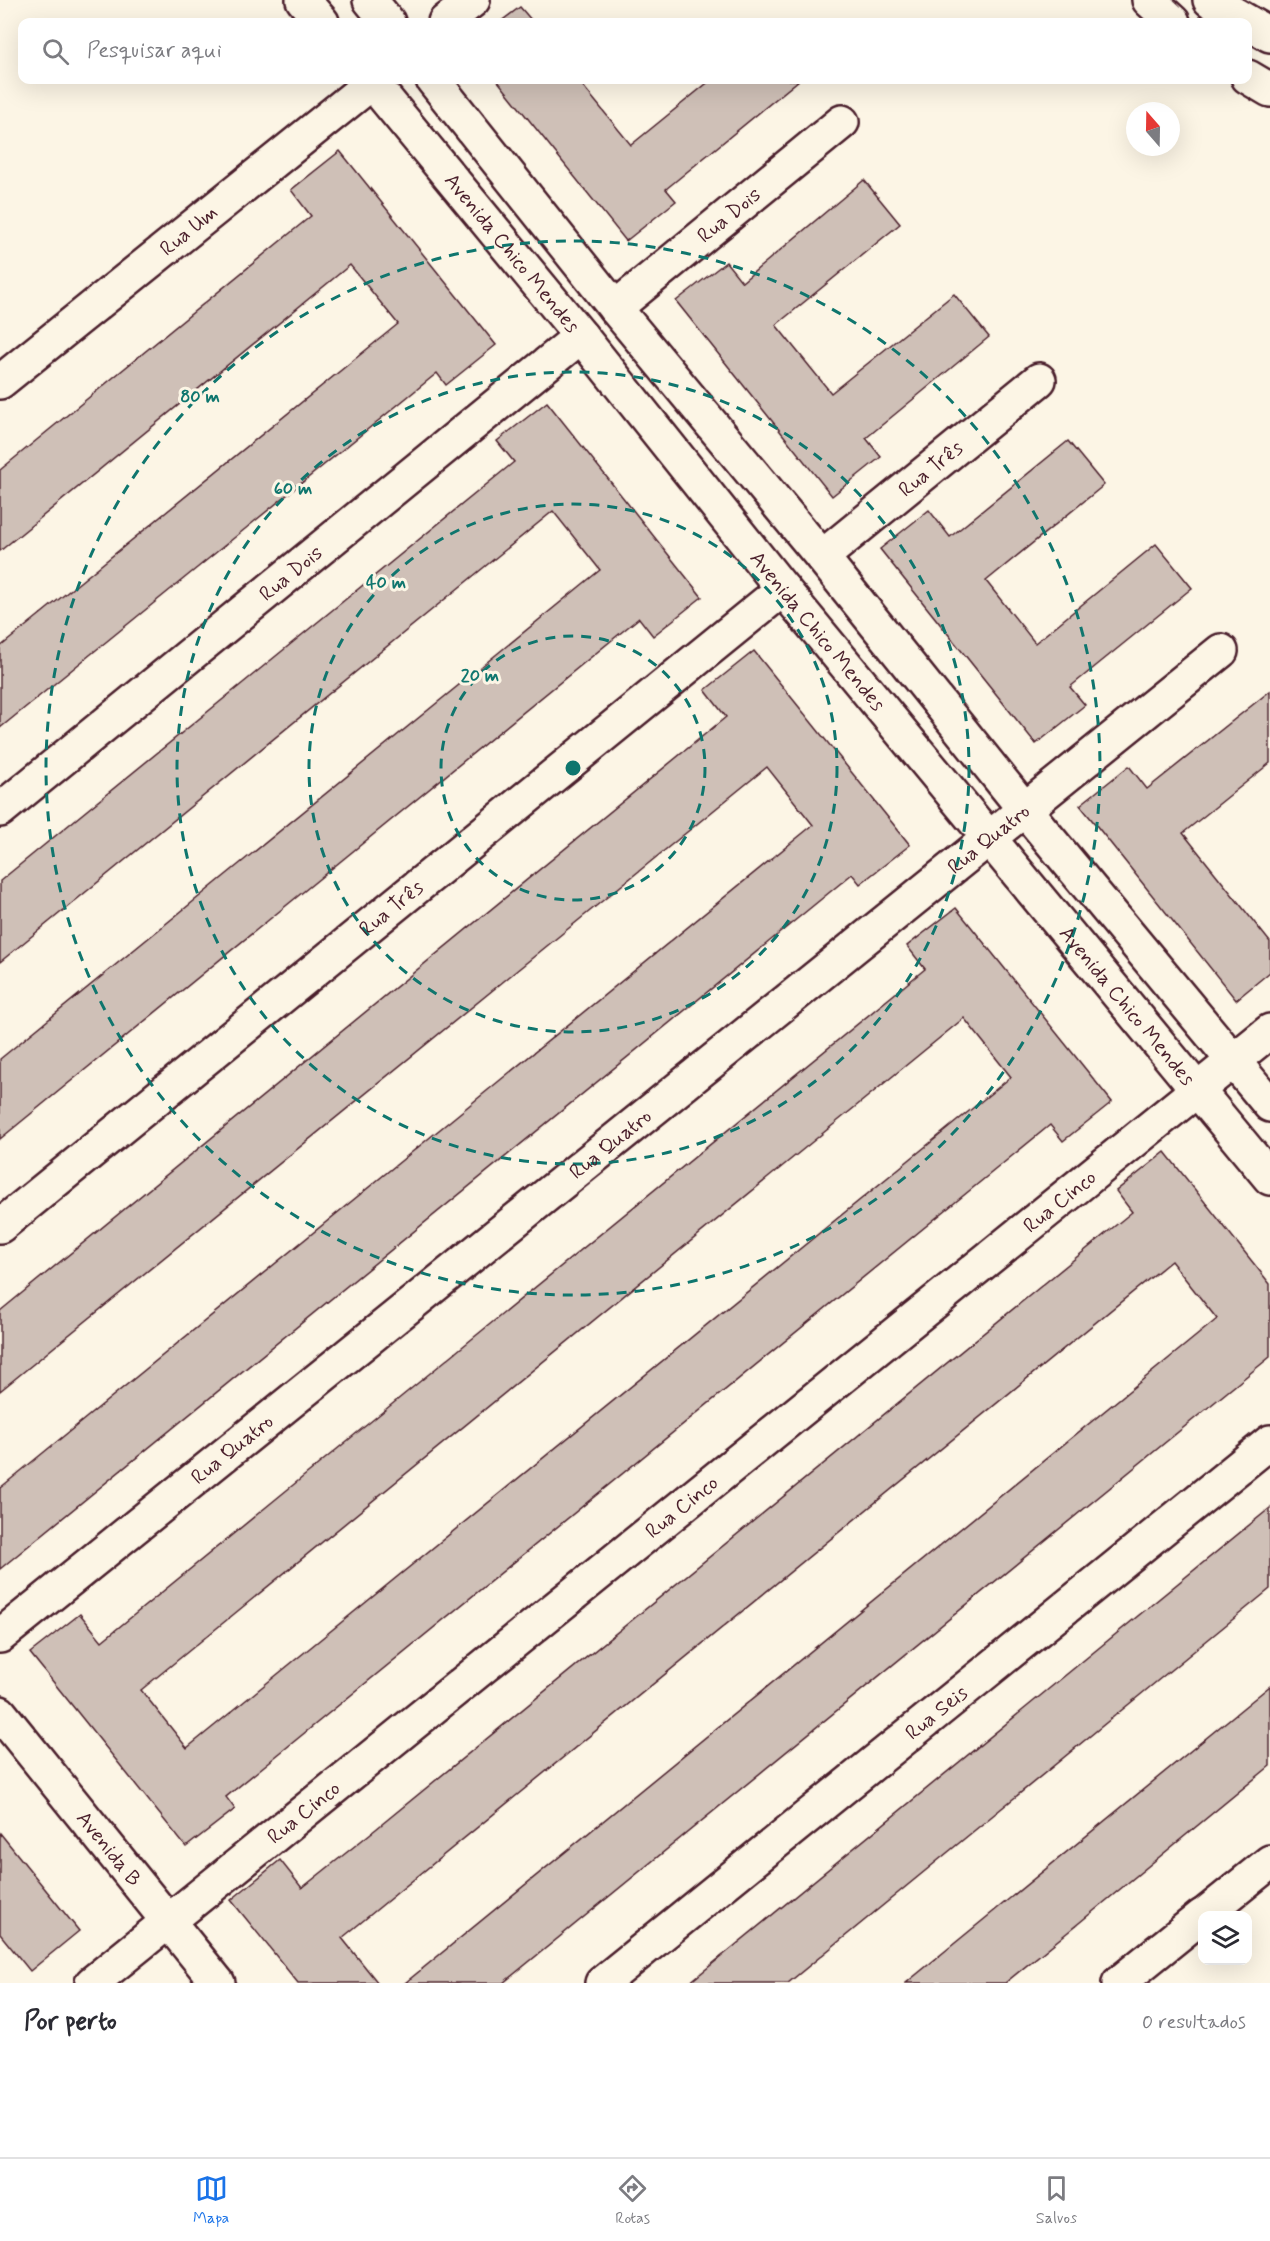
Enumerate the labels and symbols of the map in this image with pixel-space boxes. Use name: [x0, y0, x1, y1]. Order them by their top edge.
north arrow: [1126, 102, 1180, 156]
street label: Avenida Chico Mendes: [437, 168, 586, 339]
street label: Rua Dois: [692, 181, 767, 250]
street label: Rua Um: [154, 199, 224, 263]
text: 80 m: [180, 385, 220, 409]
street label: Rua Três: [893, 435, 969, 504]
text: 60 m: [274, 477, 312, 501]
street label: Rua Dois: [254, 539, 329, 608]
street label: Avenida Chico Mendes: [743, 546, 891, 717]
text: 40 m: [366, 571, 406, 595]
text: 20 m: [461, 664, 499, 688]
centre of rings: [563, 758, 583, 778]
street label: Rua Quatro: [942, 798, 1036, 881]
street label: Rua Três: [353, 874, 430, 943]
street label: Avenida Chico Mendes: [1052, 920, 1201, 1092]
street label: Rua Quatro: [564, 1103, 658, 1186]
street label: Rua Cinco: [1018, 1164, 1103, 1240]
street label: Rua Quatro: [186, 1408, 280, 1491]
street label: Rua Cinco: [640, 1469, 725, 1545]
street label: Rua Seis: [900, 1679, 974, 1747]
street label: Rua Cinco: [262, 1775, 347, 1851]
street label: Avenida B: [70, 1805, 148, 1893]

